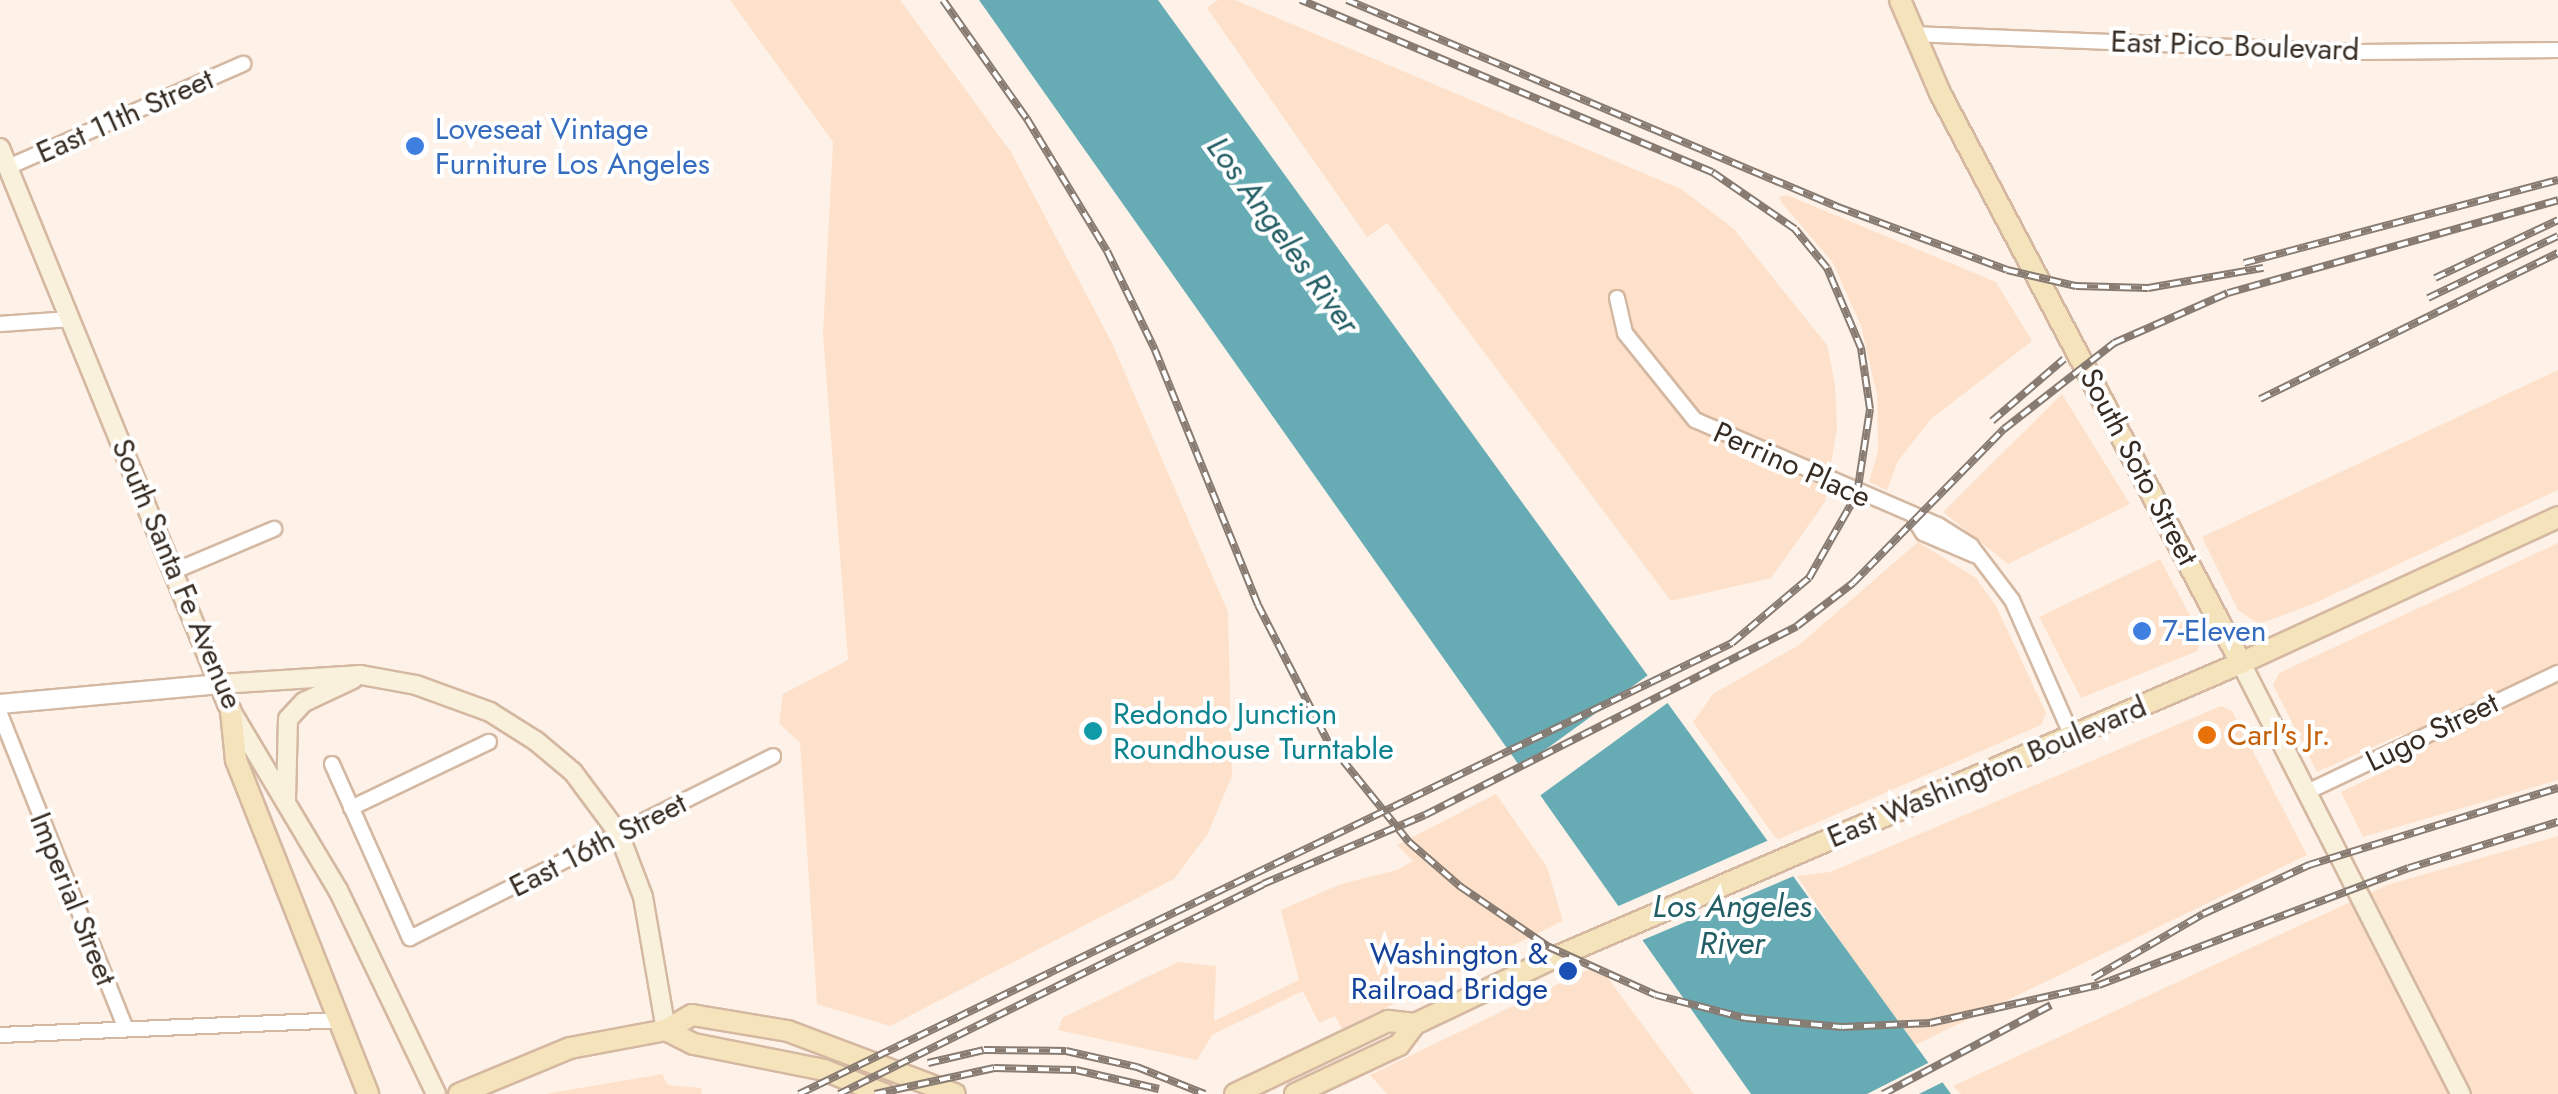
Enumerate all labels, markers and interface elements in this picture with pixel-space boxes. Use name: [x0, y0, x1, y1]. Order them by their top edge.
street label: East Pico Boulevard: [2110, 24, 2360, 68]
street label: East 11th Street: [31, 61, 219, 171]
place label: Loveseat Vintage Furniture Los Angeles: [435, 111, 710, 182]
water label: Los Angeles River: [1199, 129, 1367, 341]
marker: Loveseat Vintage Furniture Los Angeles: [404, 135, 426, 157]
street label: South Soto Street: [2072, 363, 2206, 571]
street label: Perrino Place: [1708, 414, 1876, 516]
street label: South Santa Fe Avenue: [104, 434, 250, 714]
place label: 7-Eleven: [2162, 613, 2266, 649]
marker: 7-Eleven: [2131, 620, 2153, 642]
street label: Lugo Street: [2360, 685, 2504, 779]
street label: East Washington Boulevard: [1822, 688, 2152, 856]
place label: Redondo Junction Roundhouse Turntable: [1113, 696, 1394, 766]
place label: Carl's Jr.: [2227, 717, 2330, 753]
marker: Redondo Junction Roundhouse Turntable: [1082, 720, 1104, 742]
marker: Carl's Jr.: [2196, 724, 2218, 746]
street label: East 16th Street: [504, 785, 692, 905]
street label: Imperial Street: [22, 807, 124, 991]
water label: Los Angeles River: [1652, 888, 1812, 963]
place label: Washington & Railroad Bridge: [1351, 936, 1548, 1006]
marker: Washington & Railroad Bridge: [1557, 960, 1579, 982]

